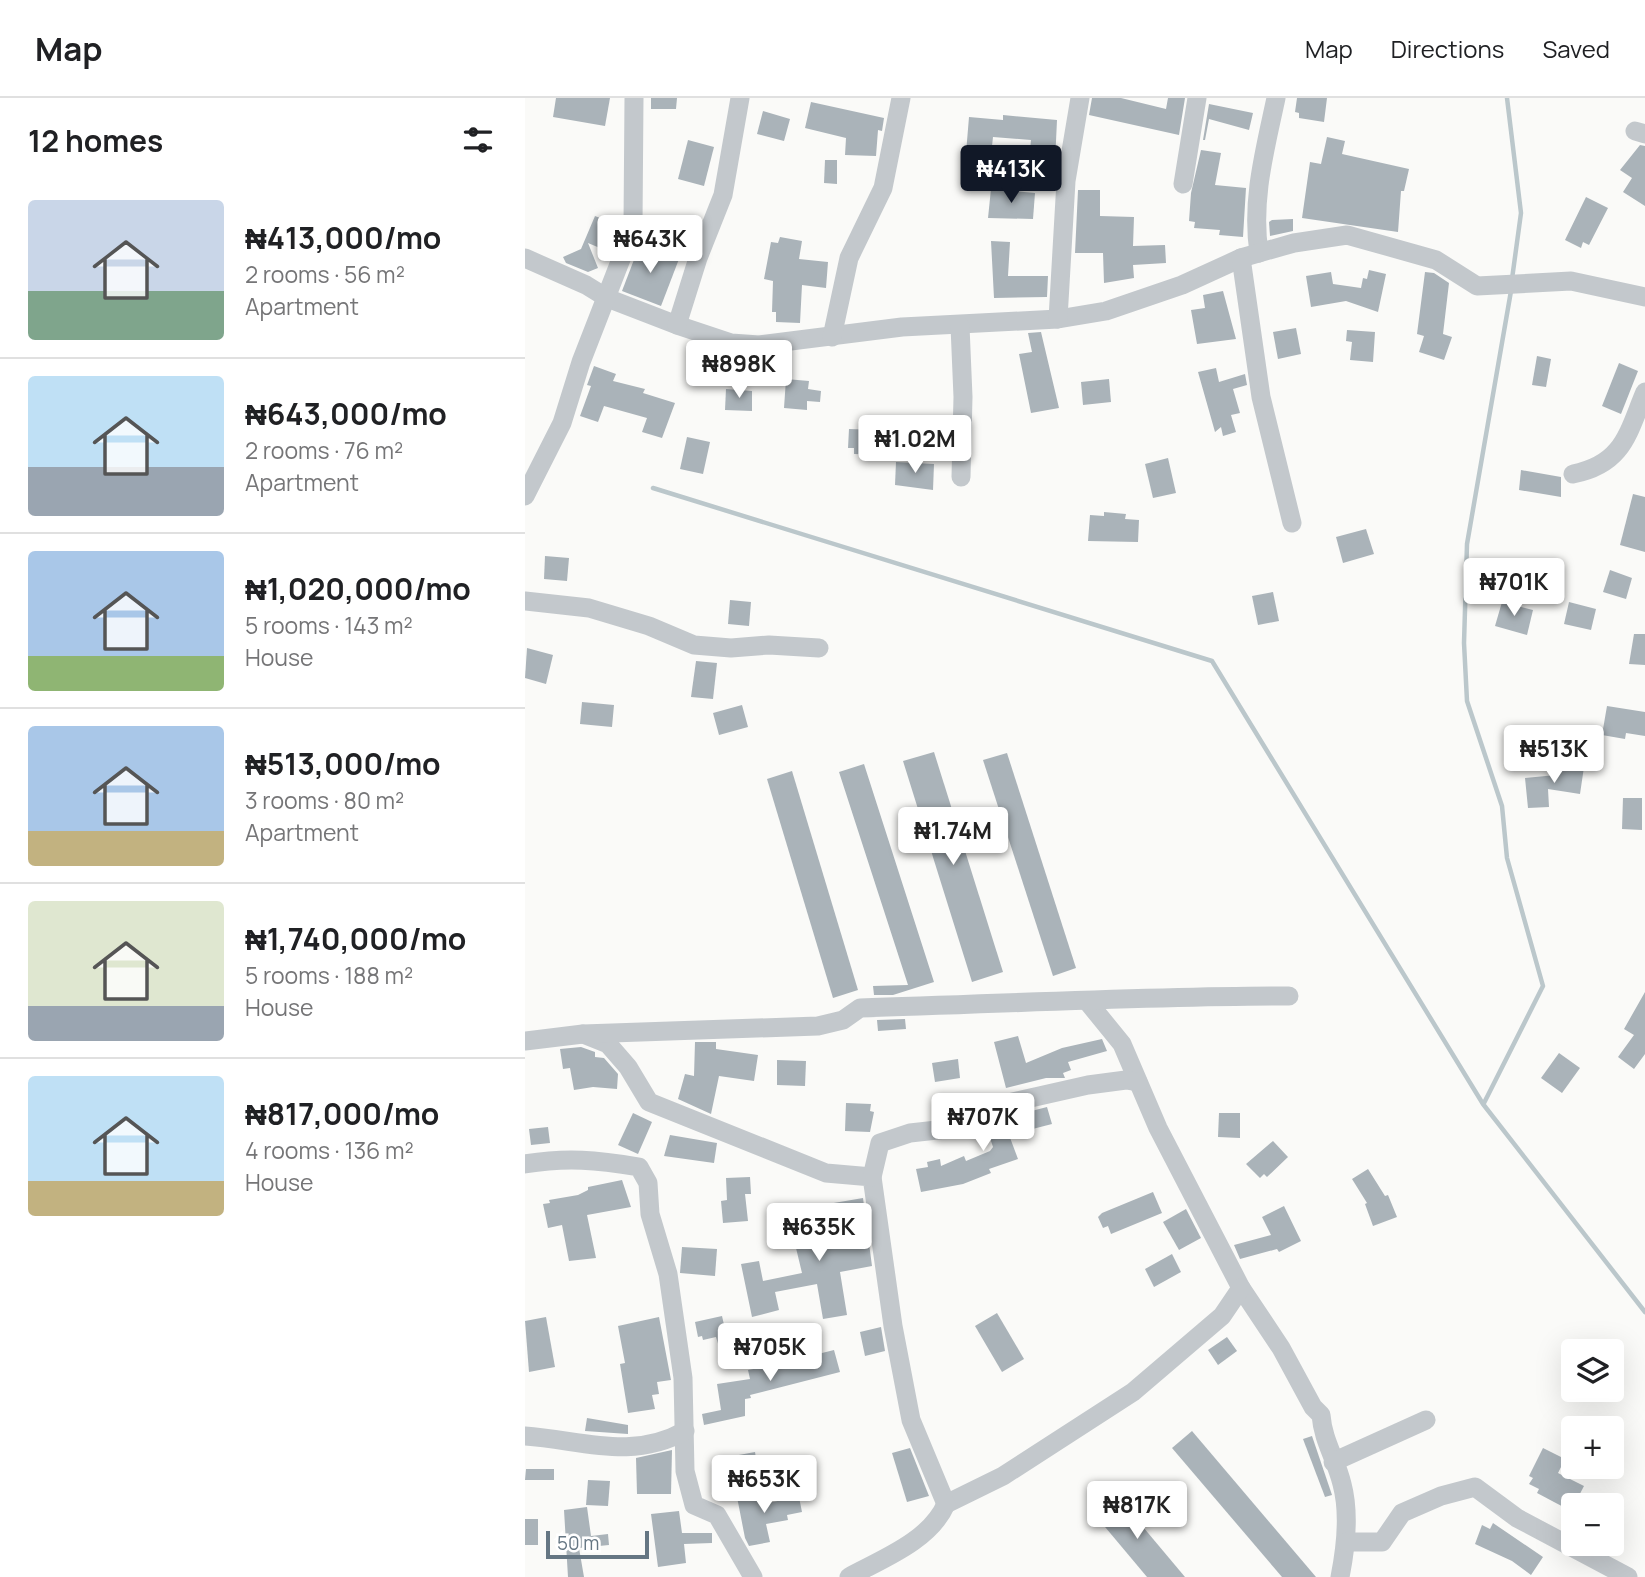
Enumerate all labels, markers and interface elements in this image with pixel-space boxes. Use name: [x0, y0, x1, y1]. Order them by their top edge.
text: Map: [35, 26, 103, 71]
text: Map: [1305, 32, 1353, 65]
text: Directions: [1391, 32, 1504, 65]
text: Saved: [1542, 32, 1610, 65]
text: 12 homes: [28, 120, 163, 161]
icon: filters: [459, 121, 497, 159]
pin: ₦413K: [962, 146, 1060, 205]
text: ₦413K: [977, 152, 1045, 184]
pin: ₦643K: [601, 216, 699, 275]
text: ₦413,000/mo: [245, 217, 441, 258]
text: ₦643K: [613, 222, 687, 254]
icon: home: [84, 228, 168, 312]
text: 2 rooms · 56 m²: [245, 258, 405, 290]
text: Apartment: [245, 290, 359, 322]
pin: ₦898K: [690, 341, 788, 400]
text: ₦898K: [702, 347, 776, 379]
text: ₦643,000/mo: [245, 393, 447, 434]
icon: home: [84, 404, 168, 488]
pin: ₦1.02M: [858, 416, 972, 475]
text: ₦1.02M: [874, 422, 956, 454]
text: 2 rooms · 76 m²: [245, 434, 403, 466]
text: Apartment: [245, 466, 359, 498]
pin: ₦701K: [1465, 559, 1563, 618]
text: ₦701K: [1480, 565, 1548, 597]
text: ₦1,020,000/mo: [245, 568, 471, 609]
icon: home: [84, 579, 168, 663]
text: 5 rooms · 143 m²: [245, 609, 413, 641]
text: House: [245, 641, 314, 673]
pin: ₦513K: [1505, 726, 1603, 785]
text: ₦513K: [1520, 732, 1588, 764]
text: ₦513,000/mo: [245, 743, 441, 784]
icon: home: [84, 754, 168, 838]
text: 3 rooms · 80 m²: [245, 784, 404, 816]
pin: ₦1.74M: [896, 808, 1010, 867]
text: ₦1.74M: [914, 814, 992, 846]
text: Apartment: [245, 816, 359, 848]
text: ₦1,740,000/mo: [245, 918, 466, 959]
icon: home: [84, 929, 168, 1013]
text: 5 rooms · 188 m²: [245, 959, 413, 991]
text: House: [245, 991, 314, 1023]
text: ₦817,000/mo: [245, 1093, 439, 1134]
pin: ₦707K: [934, 1094, 1032, 1153]
text: ₦707K: [947, 1100, 1019, 1132]
icon: home: [84, 1104, 168, 1188]
text: 4 rooms · 136 m²: [245, 1134, 414, 1166]
text: House: [245, 1166, 314, 1198]
pin: ₦635K: [770, 1204, 868, 1263]
text: ₦635K: [783, 1210, 855, 1242]
pin: ₦705K: [721, 1324, 819, 1383]
text: ₦705K: [734, 1330, 806, 1362]
map controls: [1561, 1339, 1624, 1556]
button: layers: [1561, 1339, 1624, 1402]
button: +: [1561, 1416, 1624, 1479]
pin: ₦653K: [715, 1456, 813, 1515]
text: ₦653K: [728, 1462, 800, 1494]
pin: ₦817K: [1088, 1482, 1186, 1541]
text: ₦817K: [1103, 1488, 1171, 1520]
button: −: [1561, 1493, 1624, 1556]
scale bar: [546, 1528, 649, 1560]
text: 50 m: [557, 1530, 599, 1556]

